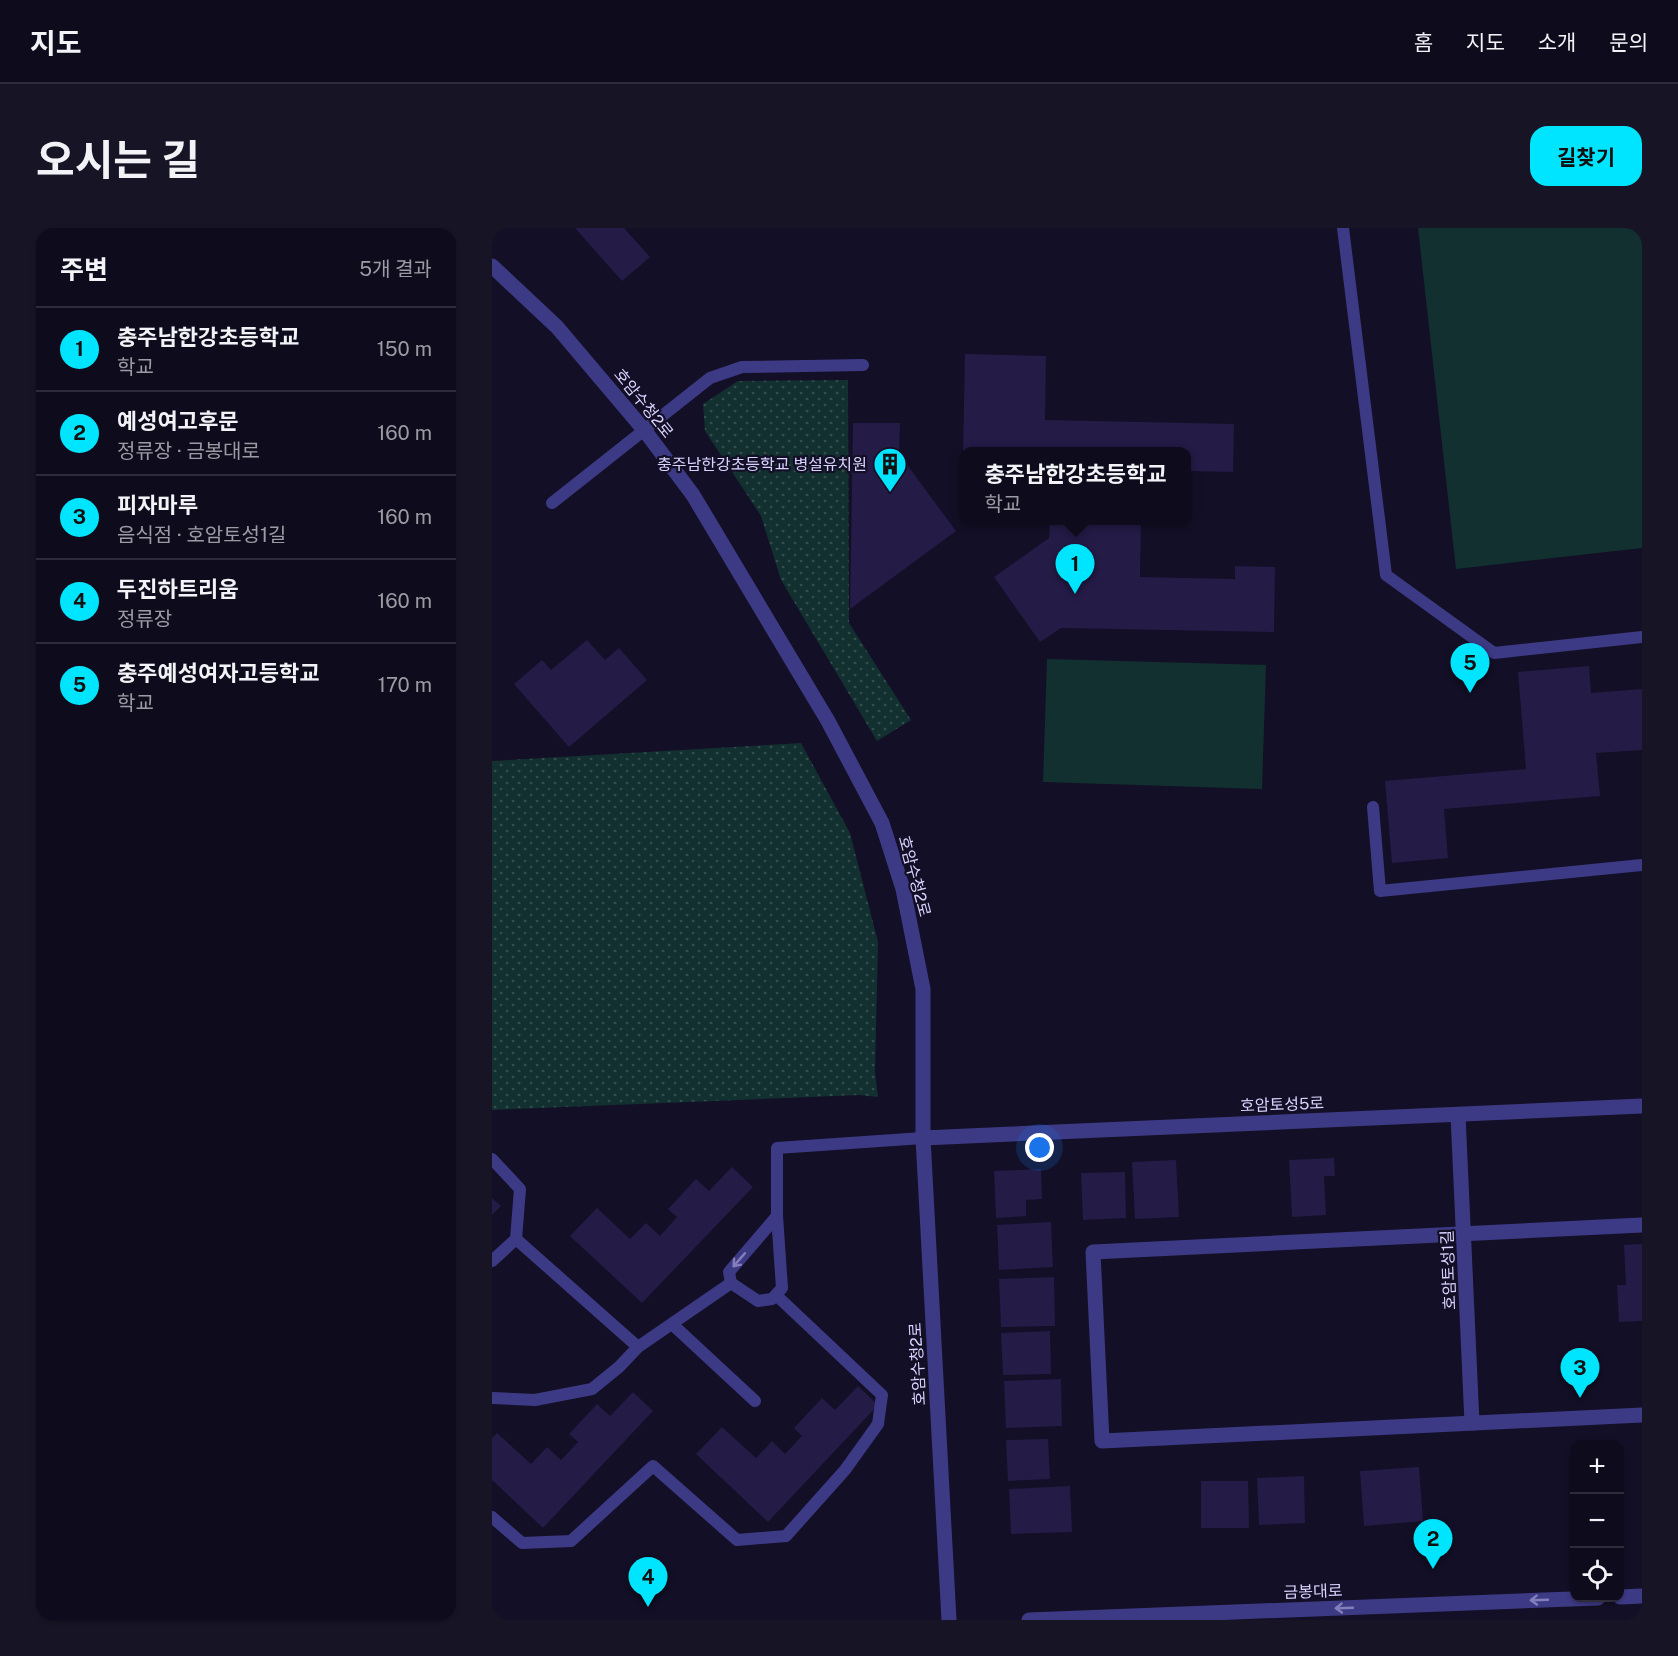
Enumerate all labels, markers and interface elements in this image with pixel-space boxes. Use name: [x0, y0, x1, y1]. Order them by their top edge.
text: 지도: [30, 26, 82, 59]
text: 홈: [1414, 30, 1433, 55]
text: 지도: [1466, 30, 1505, 55]
text: 소개: [1538, 30, 1576, 55]
text: 문의: [1609, 30, 1648, 55]
button: 길찾기: [1530, 126, 1642, 186]
text: 오시는 길: [36, 135, 200, 184]
text: 주변: [60, 254, 108, 285]
text: 5개 결과: [359, 257, 432, 281]
text: 충주남한강초등학교: [117, 324, 299, 350]
text: 1: [75, 337, 84, 361]
text: 150 m: [377, 337, 432, 361]
text: 학교: [117, 355, 154, 379]
street label: 호암수청2로: [610, 365, 677, 442]
text: 예성여고후문: [117, 408, 238, 434]
text: 2: [73, 421, 86, 445]
text: 160 m: [377, 421, 432, 445]
text: 정류장 · 금봉대로: [117, 439, 260, 463]
building icon: 충주남한강초등학교 병설유치원: [872, 446, 908, 493]
popup: [960, 447, 1191, 525]
place label: 충주남한강초등학교 병설유치원: [657, 455, 867, 474]
text: 충주남한강초등학교: [984, 461, 1167, 487]
text: 피자마루: [117, 492, 198, 518]
text: 학교: [984, 492, 1021, 516]
text: 3: [73, 505, 86, 529]
text: 160 m: [377, 505, 432, 529]
text: 음식점 · 호암토성1길: [117, 523, 287, 547]
pin: 1: [1056, 544, 1094, 594]
text: 두진하트리움: [117, 576, 238, 602]
text: 4: [73, 589, 86, 613]
text: 160 m: [377, 589, 432, 613]
text: 정류장: [117, 607, 172, 631]
pin: 5: [1450, 644, 1490, 693]
text: 충주예성여자고등학교: [117, 660, 319, 686]
text: 5: [73, 673, 86, 697]
text: 170 m: [378, 673, 432, 697]
text: 학교: [117, 691, 154, 715]
street label: 호암수청2로: [895, 834, 935, 919]
street label: 호암토성5로: [1240, 1094, 1325, 1115]
your location: [1025, 1133, 1054, 1162]
street label: 호암토성1길: [1438, 1230, 1459, 1310]
one-way arrow: [732, 1252, 746, 1267]
street label: 호암수청2로: [906, 1322, 929, 1406]
pin: 3: [1560, 1348, 1600, 1398]
map controls: [1570, 1440, 1624, 1602]
button: +: [1570, 1440, 1624, 1494]
button: −: [1570, 1494, 1624, 1548]
pin: 2: [1414, 1520, 1452, 1569]
button: locate: [1570, 1548, 1624, 1602]
pin: 4: [628, 1558, 668, 1607]
street label: 금봉대로: [1283, 1581, 1343, 1602]
one-way arrow: [1530, 1594, 1550, 1605]
one-way arrow: [1335, 1602, 1355, 1613]

